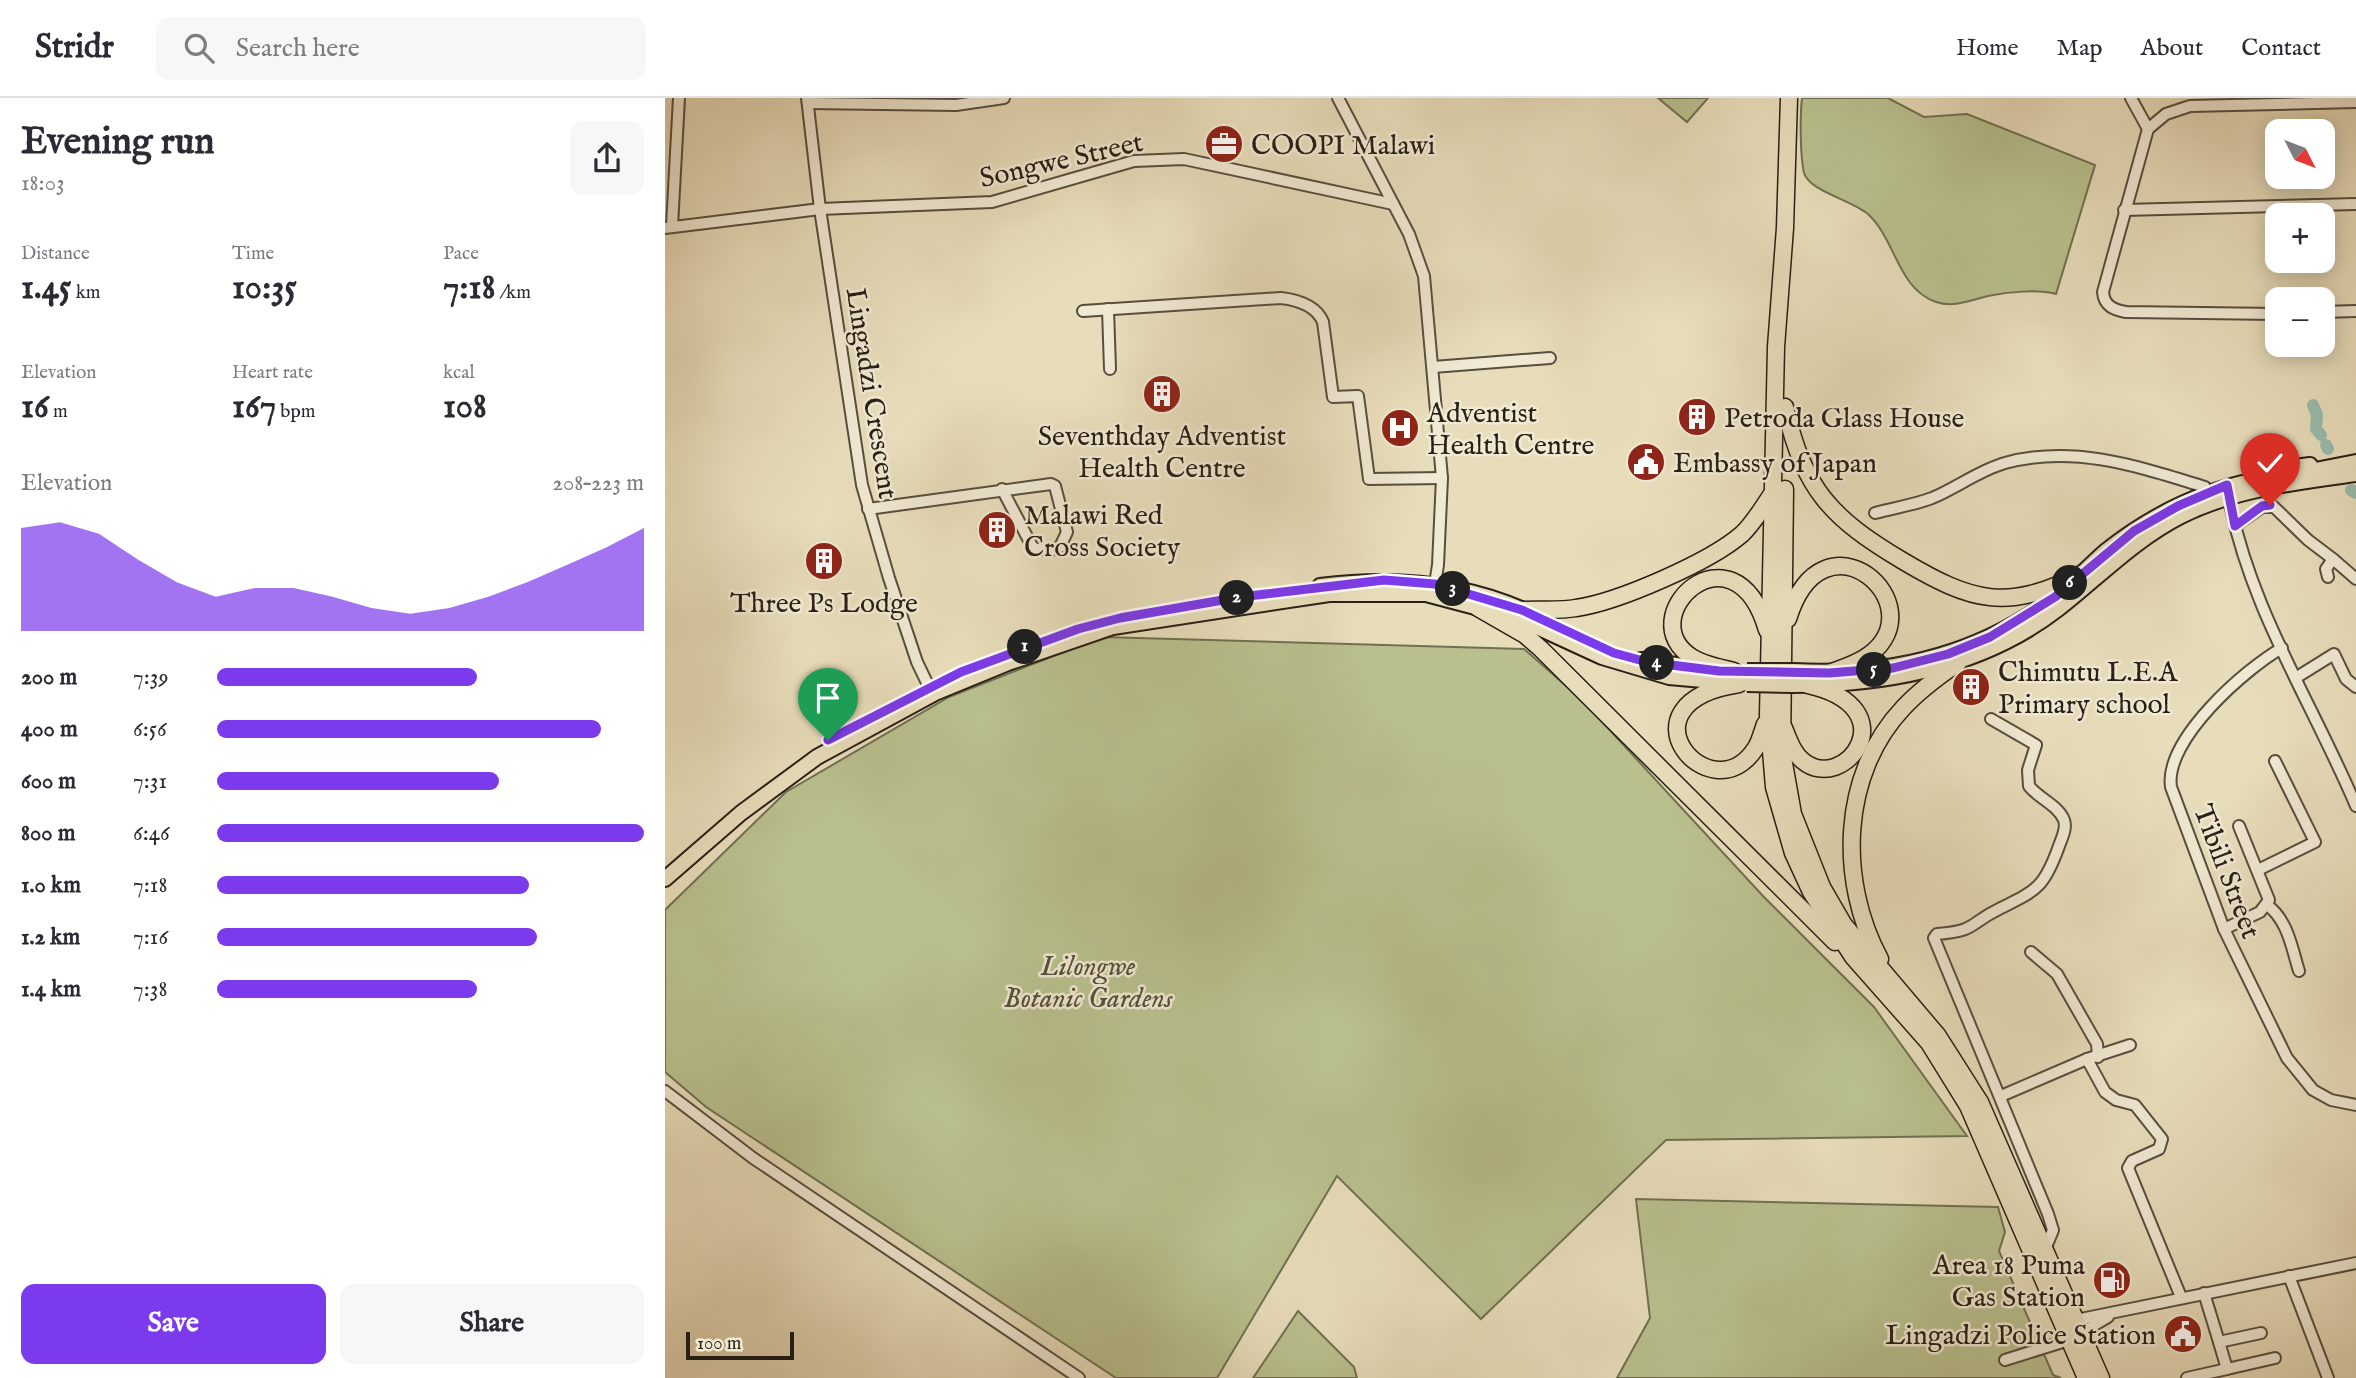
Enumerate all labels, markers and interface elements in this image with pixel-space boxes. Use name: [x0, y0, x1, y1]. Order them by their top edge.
search box: [156, 17, 646, 80]
text: Stridr: [35, 27, 114, 69]
icon: search: [180, 29, 218, 67]
text: Search here: [236, 32, 360, 65]
text: Home: [1956, 33, 2019, 64]
text: Map: [2057, 33, 2103, 64]
text: About: [2141, 33, 2203, 64]
text: Contact: [2241, 33, 2321, 64]
text: Evening run: [21, 119, 215, 167]
north arrow: [2265, 119, 2335, 189]
map controls: [2265, 119, 2335, 357]
button: share: [570, 121, 644, 195]
office icon: COOPI Malawi: [1203, 123, 1245, 165]
street label: Songwe Street: [976, 126, 1147, 197]
place label: COOPI Malawi: [1251, 129, 1435, 164]
text: 18:03: [21, 169, 65, 198]
button: +: [2265, 203, 2335, 273]
text: Distance: [21, 242, 90, 266]
text: Time: [232, 242, 274, 266]
text: Pace: [443, 242, 479, 266]
text: 1.45: [21, 266, 72, 311]
text: 10:35: [232, 266, 297, 311]
text: 7:18: [443, 266, 495, 311]
text: km: [72, 281, 101, 305]
text: /km: [495, 281, 531, 305]
street label: Lingadzi Crescent: [837, 285, 905, 502]
button: −: [2265, 287, 2335, 357]
text: Elevation: [21, 361, 96, 385]
text: Heart rate: [232, 361, 313, 385]
text: kcal: [443, 361, 475, 385]
building icon: Seventhday Adventist Health Centre: [1141, 373, 1183, 415]
text: 16: [21, 385, 49, 430]
text: 167: [232, 385, 276, 430]
text: 108: [443, 385, 487, 430]
building icon: Petroda Glass House: [1676, 396, 1718, 438]
place label: Adventist Health Centre: [1426, 397, 1595, 464]
text: m: [49, 400, 68, 424]
text: bpm: [276, 400, 315, 424]
place label: Petroda Glass House: [1724, 402, 1965, 437]
hospital icon: Adventist Health Centre: [1379, 407, 1421, 449]
place label: Seventhday Adventist Health Centre: [1038, 420, 1287, 487]
pin: [2240, 433, 2300, 505]
public building icon: Embassy of Japan: [1625, 441, 1667, 483]
icon: check: [2251, 444, 2289, 482]
place label: Embassy of Japan: [1673, 447, 1877, 482]
text: Elevation: [21, 469, 112, 498]
text: 208–223 m: [552, 469, 644, 498]
place label: Malawi Red Cross Society: [1024, 499, 1180, 566]
building icon: Malawi Red Cross Society: [976, 509, 1018, 551]
building icon: Three Ps Lodge: [803, 540, 845, 582]
pin: 6: [2053, 566, 2087, 601]
text: 6: [2065, 570, 2074, 594]
pin: 3: [1435, 572, 1471, 606]
text: 3: [1449, 576, 1456, 600]
pin: 2: [1219, 580, 1255, 616]
text: 2: [1232, 585, 1241, 609]
place label: Three Ps Lodge: [730, 587, 918, 622]
pin: 1: [1007, 630, 1043, 664]
text: 1: [1021, 634, 1028, 658]
pin: 4: [1639, 646, 1675, 680]
text: 4: [1652, 650, 1661, 674]
pin: 5: [1857, 652, 1891, 688]
place label: Chimutu L.E.A Primary school: [1998, 656, 2178, 723]
text: 5: [1870, 657, 1877, 681]
text: 200 m: [21, 663, 77, 692]
text: 7:39: [133, 663, 168, 692]
building icon: Chimutu L.E.A Primary school: [1950, 666, 1992, 708]
pin: [798, 668, 858, 740]
icon: arrive: [809, 679, 847, 717]
text: 400 m: [21, 715, 78, 744]
text: 6:56: [133, 715, 167, 744]
text: 600 m: [21, 767, 76, 796]
text: 7:31: [133, 767, 167, 796]
street label: Tibili Street: [2184, 800, 2267, 944]
text: 800 m: [21, 819, 75, 848]
text: 6:46: [133, 819, 170, 848]
text: 1.0 km: [21, 871, 81, 900]
text: 7:18: [133, 871, 167, 900]
text: 1.2 km: [21, 923, 80, 952]
text: 7:16: [133, 923, 168, 952]
park label: Lilongwe Botanic Gardens: [1003, 950, 1174, 1017]
text: 1.4 km: [21, 975, 81, 1004]
text: 7:38: [133, 975, 167, 1004]
place label: Area 18 Puma Gas Station: [1932, 1249, 2086, 1316]
fuel station icon: Area 18 Puma Gas Station: [2091, 1259, 2133, 1301]
button: Save: [21, 1284, 326, 1364]
button: Share: [340, 1284, 644, 1364]
public building icon: Lingadzi Police Station: [2162, 1313, 2204, 1355]
place label: Lingadzi Police Station: [1885, 1319, 2156, 1354]
scale bar: [686, 1329, 795, 1361]
text: 100 m: [697, 1332, 741, 1356]

